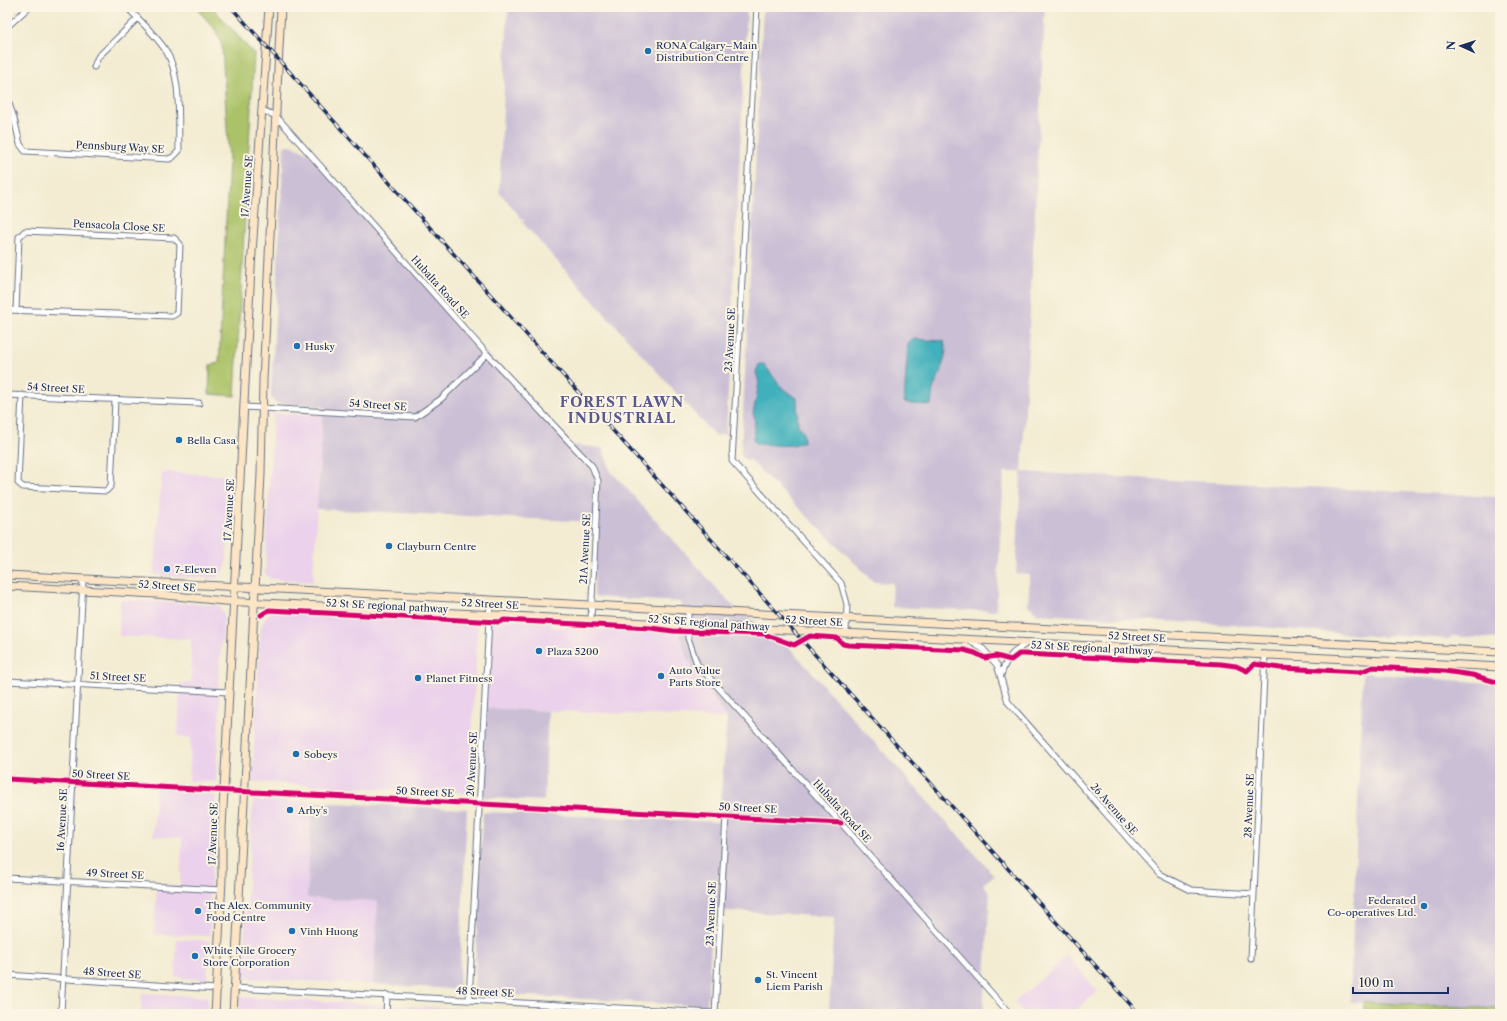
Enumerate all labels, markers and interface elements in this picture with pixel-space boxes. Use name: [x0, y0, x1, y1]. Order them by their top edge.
north arrow: [1441, 26, 1481, 66]
place label: RONA Calgary–Main Distribution Centre: [656, 39, 758, 64]
text: N: [1444, 40, 1458, 51]
marker: RONA Calgary–Main Distribution Centre: [643, 46, 653, 56]
street label: Pennsburg Way SE: [75, 138, 165, 156]
street label: 17 Avenue SE: [238, 154, 256, 218]
street label: Pensacola Close SE: [73, 217, 166, 235]
street label: Hubalta Road SE: [408, 253, 472, 321]
street label: 23 Avenue SE: [722, 307, 738, 373]
place label: Husky: [305, 340, 336, 353]
marker: Husky: [292, 341, 302, 351]
street label: 54 Street SE: [27, 380, 85, 396]
district label: FOREST LAWN INDUSTRIAL: [560, 393, 684, 427]
street label: 54 Street SE: [349, 397, 407, 414]
place label: Bella Casa: [187, 434, 237, 447]
marker: Bella Casa: [174, 435, 184, 445]
street label: 17 Avenue SE: [221, 478, 237, 542]
street label: 21A Avenue SE: [577, 513, 593, 585]
place label: Clayburn Centre: [397, 540, 477, 553]
marker: Clayburn Centre: [384, 541, 394, 551]
place label: 7-Eleven: [175, 563, 217, 576]
marker: 7-Eleven: [162, 564, 172, 574]
street label: 52 Street SE: [138, 578, 196, 595]
street label: 52 St SE regional pathway: [326, 596, 449, 616]
street label: 52 Street SE: [461, 596, 519, 612]
street label: 52 St SE regional pathway: [647, 612, 771, 634]
street label: 52 Street SE: [785, 613, 843, 629]
street label: 52 Street SE: [1108, 629, 1166, 645]
street label: 52 St SE regional pathway: [1031, 638, 1154, 658]
place label: Plaza 5200: [547, 645, 599, 658]
marker: Plaza 5200: [534, 646, 544, 656]
place label: Auto Value Parts Store: [668, 664, 721, 689]
street label: 51 Street SE: [90, 669, 146, 685]
marker: Auto Value Parts Store: [656, 671, 666, 681]
place label: Planet Fitness: [426, 672, 493, 685]
marker: Planet Fitness: [413, 673, 423, 683]
street label: 20 Avenue SE: [464, 731, 480, 797]
place label: Sobeys: [304, 748, 337, 761]
marker: Sobeys: [291, 749, 301, 759]
street label: 50 Street SE: [72, 767, 131, 783]
street label: 28 Avenue SE: [1241, 773, 1257, 839]
street label: Hubalta Road SE: [810, 777, 874, 845]
street label: 26 Avenue SE: [1088, 780, 1140, 838]
street label: 50 Street SE: [396, 784, 455, 800]
street label: 16 Avenue SE: [54, 788, 70, 852]
street label: 50 Street SE: [719, 800, 778, 816]
street label: 17 Avenue SE: [205, 802, 221, 865]
place label: Arby's: [297, 804, 327, 817]
marker: Arby's: [285, 805, 295, 815]
street label: 49 Street SE: [86, 866, 144, 882]
street label: 23 Avenue SE: [703, 881, 719, 947]
place label: Federated Co-operatives Ltd.: [1327, 894, 1416, 919]
place label: The Alex. Community Food Centre: [206, 899, 312, 924]
marker: Federated Co-operatives Ltd.: [1419, 901, 1429, 911]
marker: The Alex. Community Food Centre: [193, 906, 203, 916]
place label: Vinh Huong: [299, 925, 358, 938]
marker: Vinh Huong: [287, 926, 297, 936]
place label: White Nile Grocery Store Corporation: [202, 944, 297, 969]
marker: White Nile Grocery Store Corporation: [190, 951, 200, 961]
street label: 48 Street SE: [82, 964, 142, 982]
place label: St. Vincent Liem Parish: [766, 968, 824, 993]
scale bar: [1353, 969, 1448, 995]
marker: St. Vincent Liem Parish: [753, 975, 763, 985]
text: 100 m: [1359, 975, 1394, 990]
street label: 48 Street SE: [456, 984, 515, 1000]

